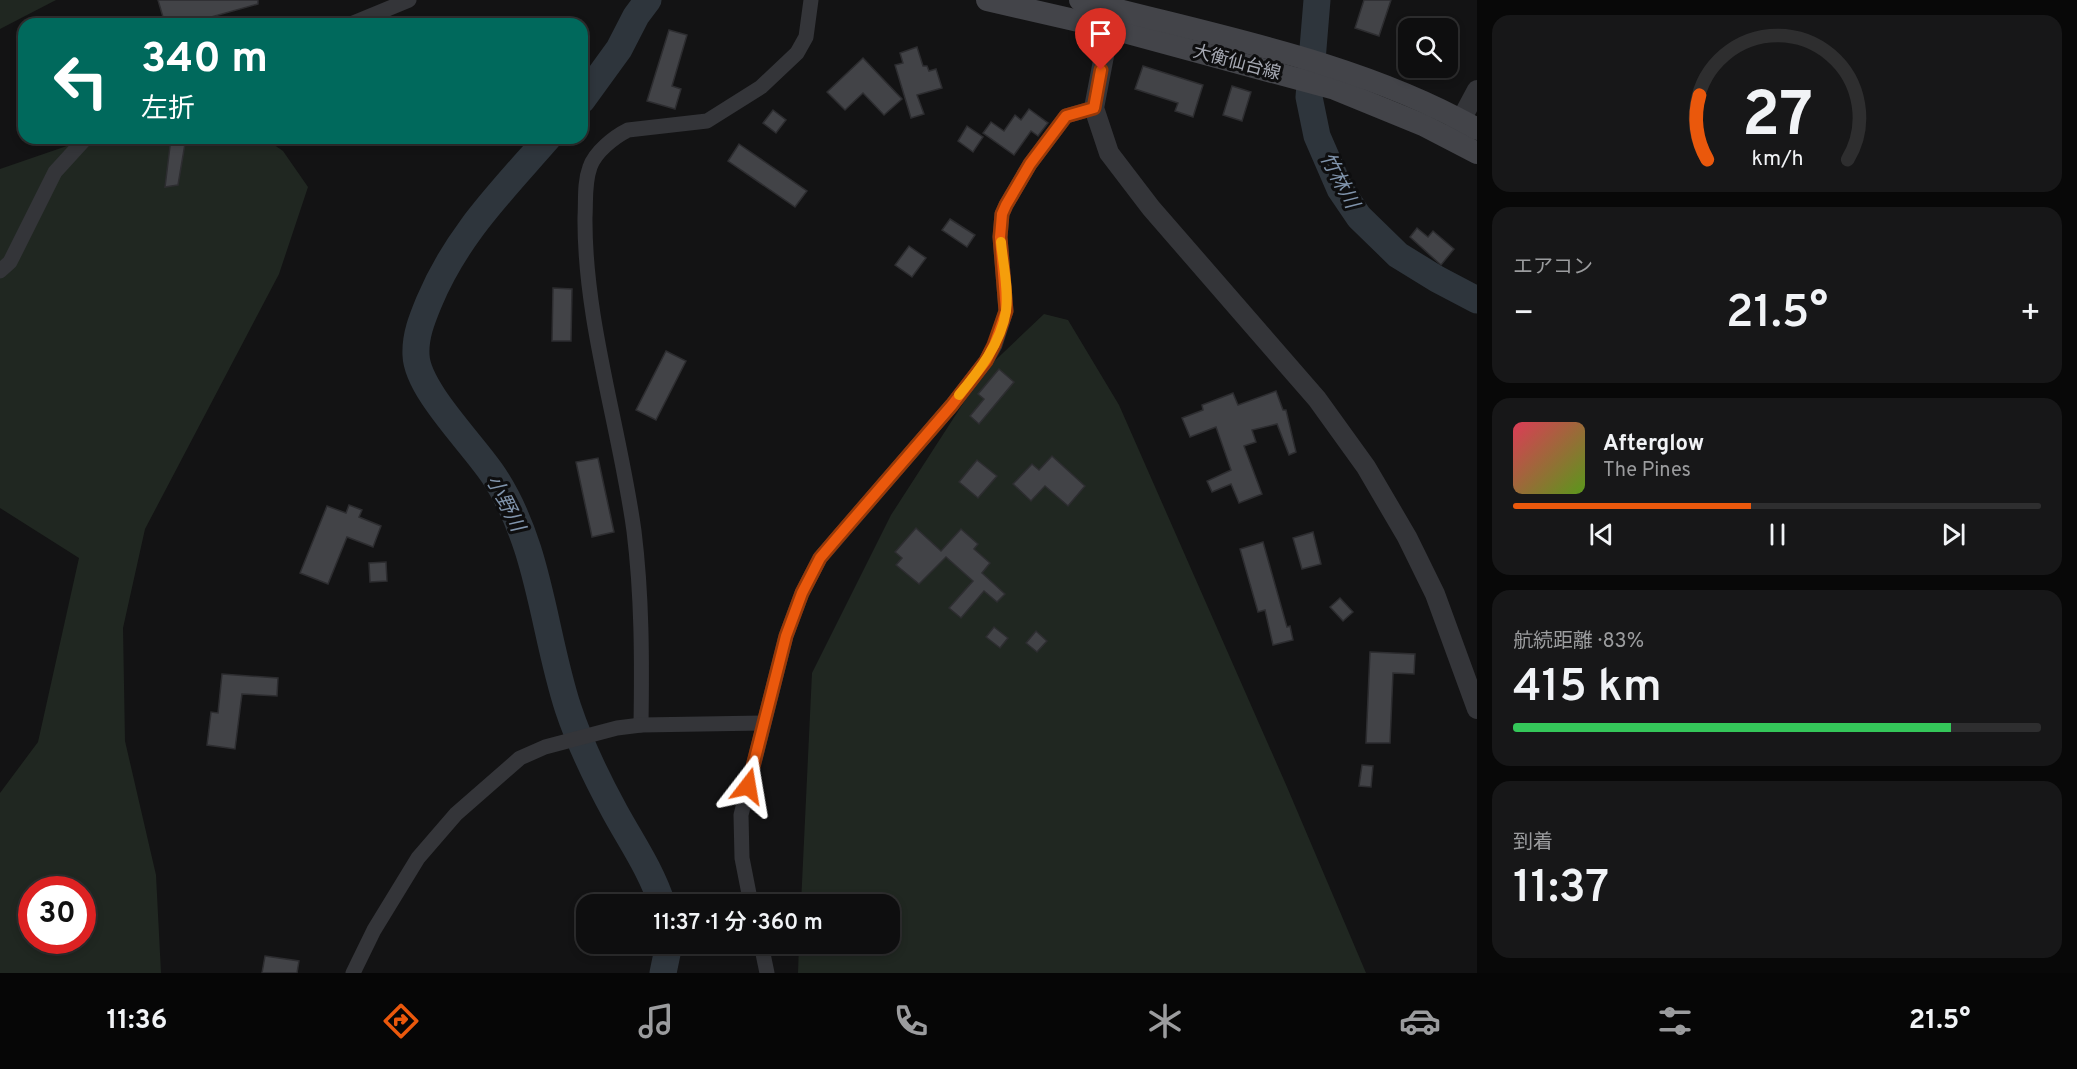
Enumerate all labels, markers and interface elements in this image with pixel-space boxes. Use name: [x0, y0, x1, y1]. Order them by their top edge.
pin: [1075, 8, 1126, 70]
icon: arrive: [1084, 17, 1117, 50]
map controls: [1398, 18, 1458, 78]
button: search: [1398, 18, 1458, 78]
text: 340 m: [141, 34, 268, 87]
street label: 大衡仙台線: [1190, 41, 1283, 86]
icon: left: [42, 42, 120, 120]
text: 27: [1741, 79, 1813, 158]
text: 左折: [141, 93, 195, 127]
text: km/h: [1751, 147, 1803, 174]
water label: 竹林川: [1313, 148, 1365, 215]
text: エアコン: [1513, 255, 1593, 281]
text: 21.5°: [1726, 286, 1828, 343]
text: −: [1513, 294, 1534, 336]
text: +: [2020, 294, 2041, 336]
text: Afterglow: [1603, 431, 1704, 458]
text: The Pines: [1603, 458, 1691, 484]
water label: 小野川: [479, 471, 530, 538]
icon: previous: [1585, 518, 1618, 551]
icon: pause: [1761, 518, 1794, 551]
icon: next: [1937, 518, 1970, 551]
text: 航続距離 · 83%: [1513, 629, 1644, 655]
text: 415 km: [1513, 660, 1662, 717]
position arrow: [716, 754, 780, 818]
text: 到着: [1513, 830, 1553, 856]
text: 11:37: [1513, 861, 1609, 918]
speed limit sign: 30: [18, 876, 96, 954]
text: 11:37 · 1 分 · 360 m: [653, 910, 823, 937]
icon: directions: [380, 1000, 422, 1042]
icon: music: [635, 1000, 677, 1042]
icon: phone: [890, 1000, 932, 1042]
icon: climate: [1144, 1000, 1186, 1042]
icon: car: [1399, 1000, 1441, 1042]
icon: filters: [1654, 1000, 1696, 1042]
text: 11:36: [106, 1004, 167, 1038]
text: 21.5°: [1909, 1004, 1971, 1038]

